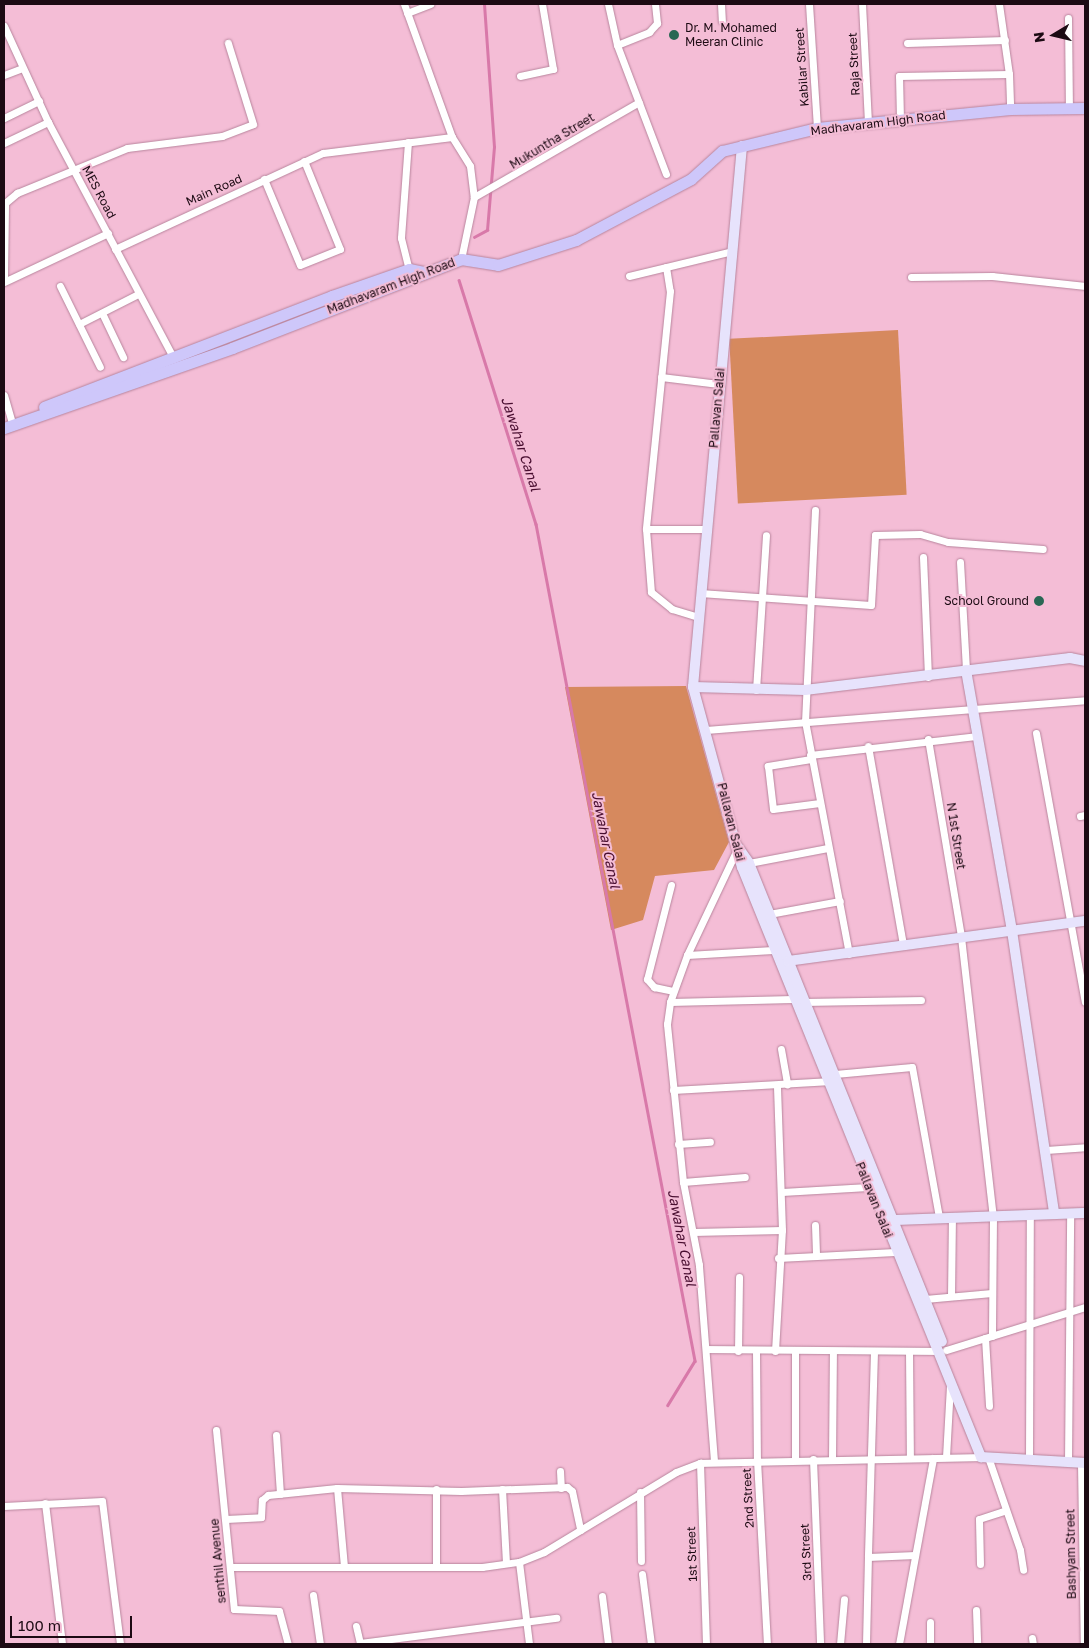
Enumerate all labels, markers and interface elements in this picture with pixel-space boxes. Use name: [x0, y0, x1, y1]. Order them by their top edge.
north arrow: [1029, 10, 1079, 60]
place label: Dr. M. Mohamed Meeran Clinic: [685, 21, 777, 49]
street label: Kabilar Street: [792, 27, 812, 107]
marker: Dr. M. Mohamed Meeran Clinic: [667, 28, 681, 42]
text: N: [1029, 31, 1048, 44]
street label: Raja Street: [845, 32, 863, 96]
street label: Madhavaram High Road: [810, 108, 946, 138]
street label: Mukuntha Street: [507, 110, 597, 172]
street label: MES Road: [79, 163, 119, 221]
street label: Main Road: [184, 171, 244, 209]
street label: Madhavaram High Road: [325, 255, 457, 317]
street label: Pallavan Salai: [706, 367, 728, 449]
water label: Jawahar Canal: [498, 395, 544, 493]
place label: School Ground: [944, 594, 1029, 608]
marker: School Ground: [1033, 595, 1045, 607]
street label: Pallavan Salai: [714, 781, 748, 863]
water label: Jawahar Canal: [588, 790, 624, 890]
street label: N 1st Street: [944, 801, 968, 871]
street label: Pallavan Salai: [852, 1160, 896, 1240]
water label: Jawahar Canal: [664, 1188, 700, 1288]
street label: 2nd Street: [739, 1468, 757, 1528]
street label: Bashyam Street: [1063, 1509, 1079, 1599]
street label: senthil Avenue: [207, 1518, 229, 1604]
street label: 3rd Street: [797, 1523, 815, 1581]
street label: 1st Street: [684, 1526, 700, 1582]
scale bar: [12, 1606, 135, 1638]
text: 100 m: [18, 1616, 61, 1634]

